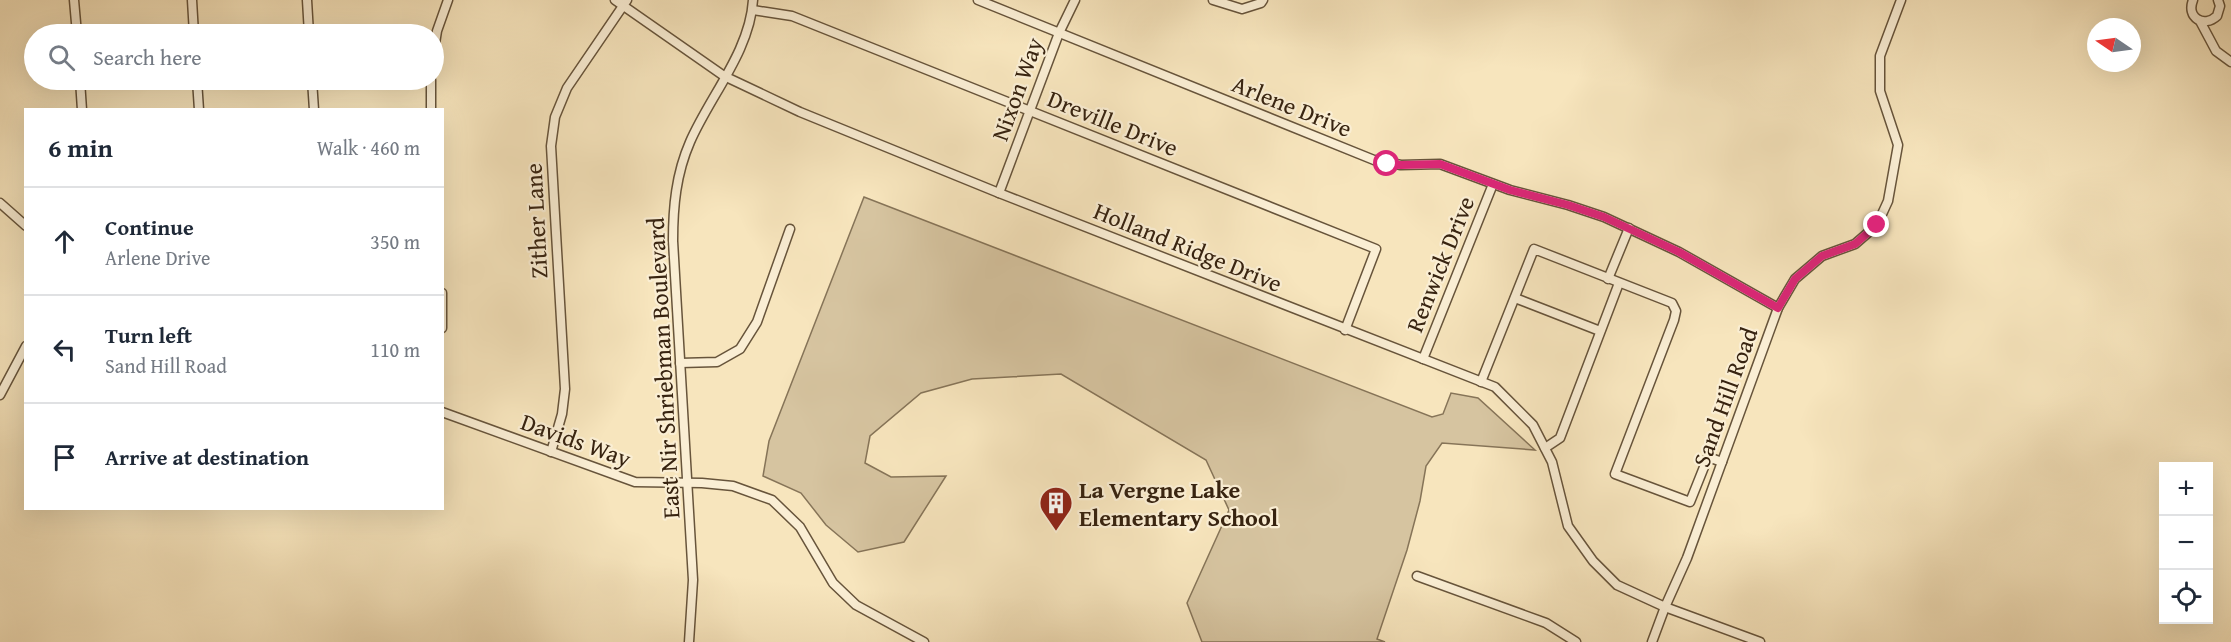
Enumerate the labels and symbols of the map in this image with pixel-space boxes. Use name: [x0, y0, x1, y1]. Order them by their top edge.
north arrow: [2087, 18, 2141, 72]
street label: Nixon Way: [982, 32, 1052, 146]
street label: Arlene Drive: [1227, 66, 1357, 146]
street label: Dreville Drive: [1042, 81, 1184, 165]
route start: [1373, 150, 1399, 176]
street label: Zither Lane: [515, 162, 557, 280]
street label: Renwick Drive: [1397, 191, 1483, 337]
street label: Holland Ridge Drive: [1089, 193, 1287, 301]
route end: [1863, 211, 1889, 237]
street label: East Nir Shriebman Boulevard: [638, 216, 688, 520]
street label: Sand Hill Road: [1684, 322, 1767, 472]
street label: Davids Way: [516, 404, 636, 476]
place label: La Vergne Lake Elementary School: [1079, 472, 1279, 535]
building icon: La Vergne Lake Elementary School: [1038, 485, 1074, 532]

